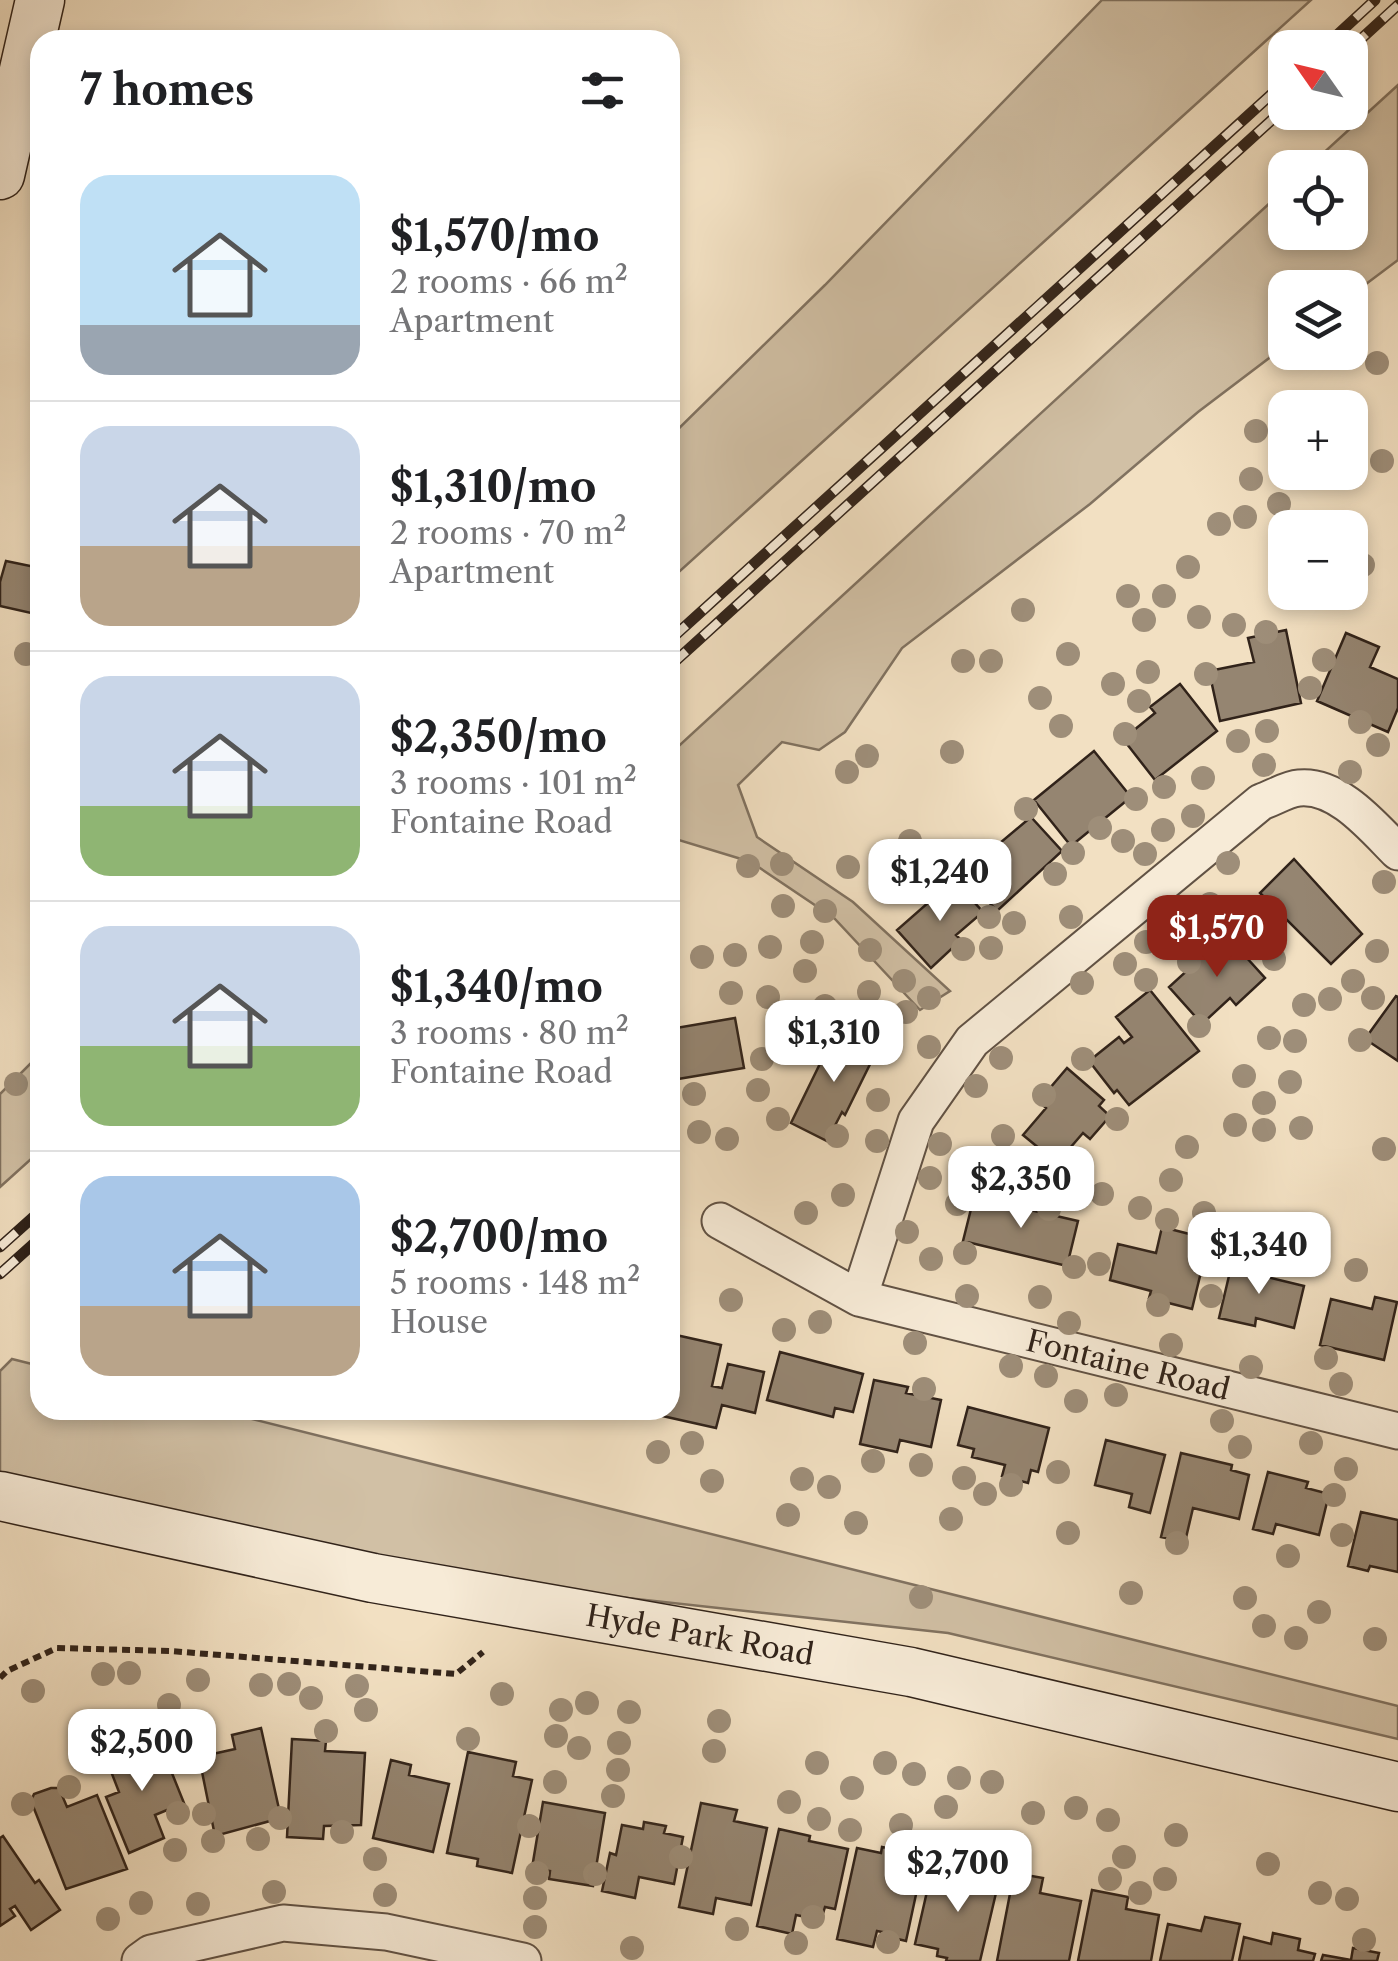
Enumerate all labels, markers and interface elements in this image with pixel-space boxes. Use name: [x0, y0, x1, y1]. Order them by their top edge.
north arrow: [1268, 30, 1368, 130]
map controls: [1268, 30, 1368, 610]
icon: filters: [575, 63, 630, 118]
text: 7 homes: [80, 64, 254, 116]
button: locate: [1268, 150, 1368, 250]
text: $1,570/mo: [390, 210, 599, 262]
icon: home: [160, 215, 280, 335]
text: 2 rooms · 66 m²: [390, 262, 628, 301]
button: layers: [1268, 270, 1368, 370]
text: Apartment: [390, 301, 554, 340]
button: +: [1268, 390, 1368, 490]
text: $1,310/mo: [390, 461, 597, 513]
icon: home: [160, 466, 280, 586]
button: −: [1268, 510, 1368, 610]
text: 2 rooms · 70 m²: [390, 513, 626, 552]
text: Apartment: [390, 552, 554, 591]
text: $2,350/mo: [390, 711, 607, 763]
icon: home: [160, 716, 280, 836]
text: 3 rooms · 101 m²: [390, 763, 637, 802]
text: Fontaine Road: [390, 802, 613, 841]
pin: $1,240: [859, 839, 1021, 924]
text: $1,240: [890, 852, 990, 891]
pin: $1,570: [1136, 895, 1298, 980]
text: $1,570: [1169, 908, 1265, 947]
text: $1,340/mo: [390, 961, 603, 1013]
icon: home: [160, 966, 280, 1086]
pin: $1,310: [753, 1000, 915, 1085]
text: 3 rooms · 80 m²: [390, 1013, 629, 1052]
text: $1,310: [787, 1013, 881, 1052]
text: Fontaine Road: [390, 1052, 613, 1091]
pin: $2,350: [940, 1146, 1102, 1231]
text: $2,350: [970, 1159, 1072, 1198]
text: $2,700/mo: [390, 1211, 608, 1263]
pin: $1,340: [1178, 1212, 1340, 1297]
icon: home: [160, 1216, 280, 1336]
text: $1,340: [1210, 1225, 1308, 1264]
text: 5 rooms · 148 m²: [390, 1263, 640, 1302]
text: House: [390, 1302, 488, 1341]
street label: Fontaine Road: [1022, 1322, 1234, 1408]
street label: Hyde Park Road: [583, 1597, 817, 1673]
pin: $2,500: [61, 1709, 223, 1794]
text: $2,500: [90, 1722, 194, 1761]
pin: $2,700: [877, 1830, 1039, 1915]
text: $2,700: [907, 1843, 1009, 1882]

